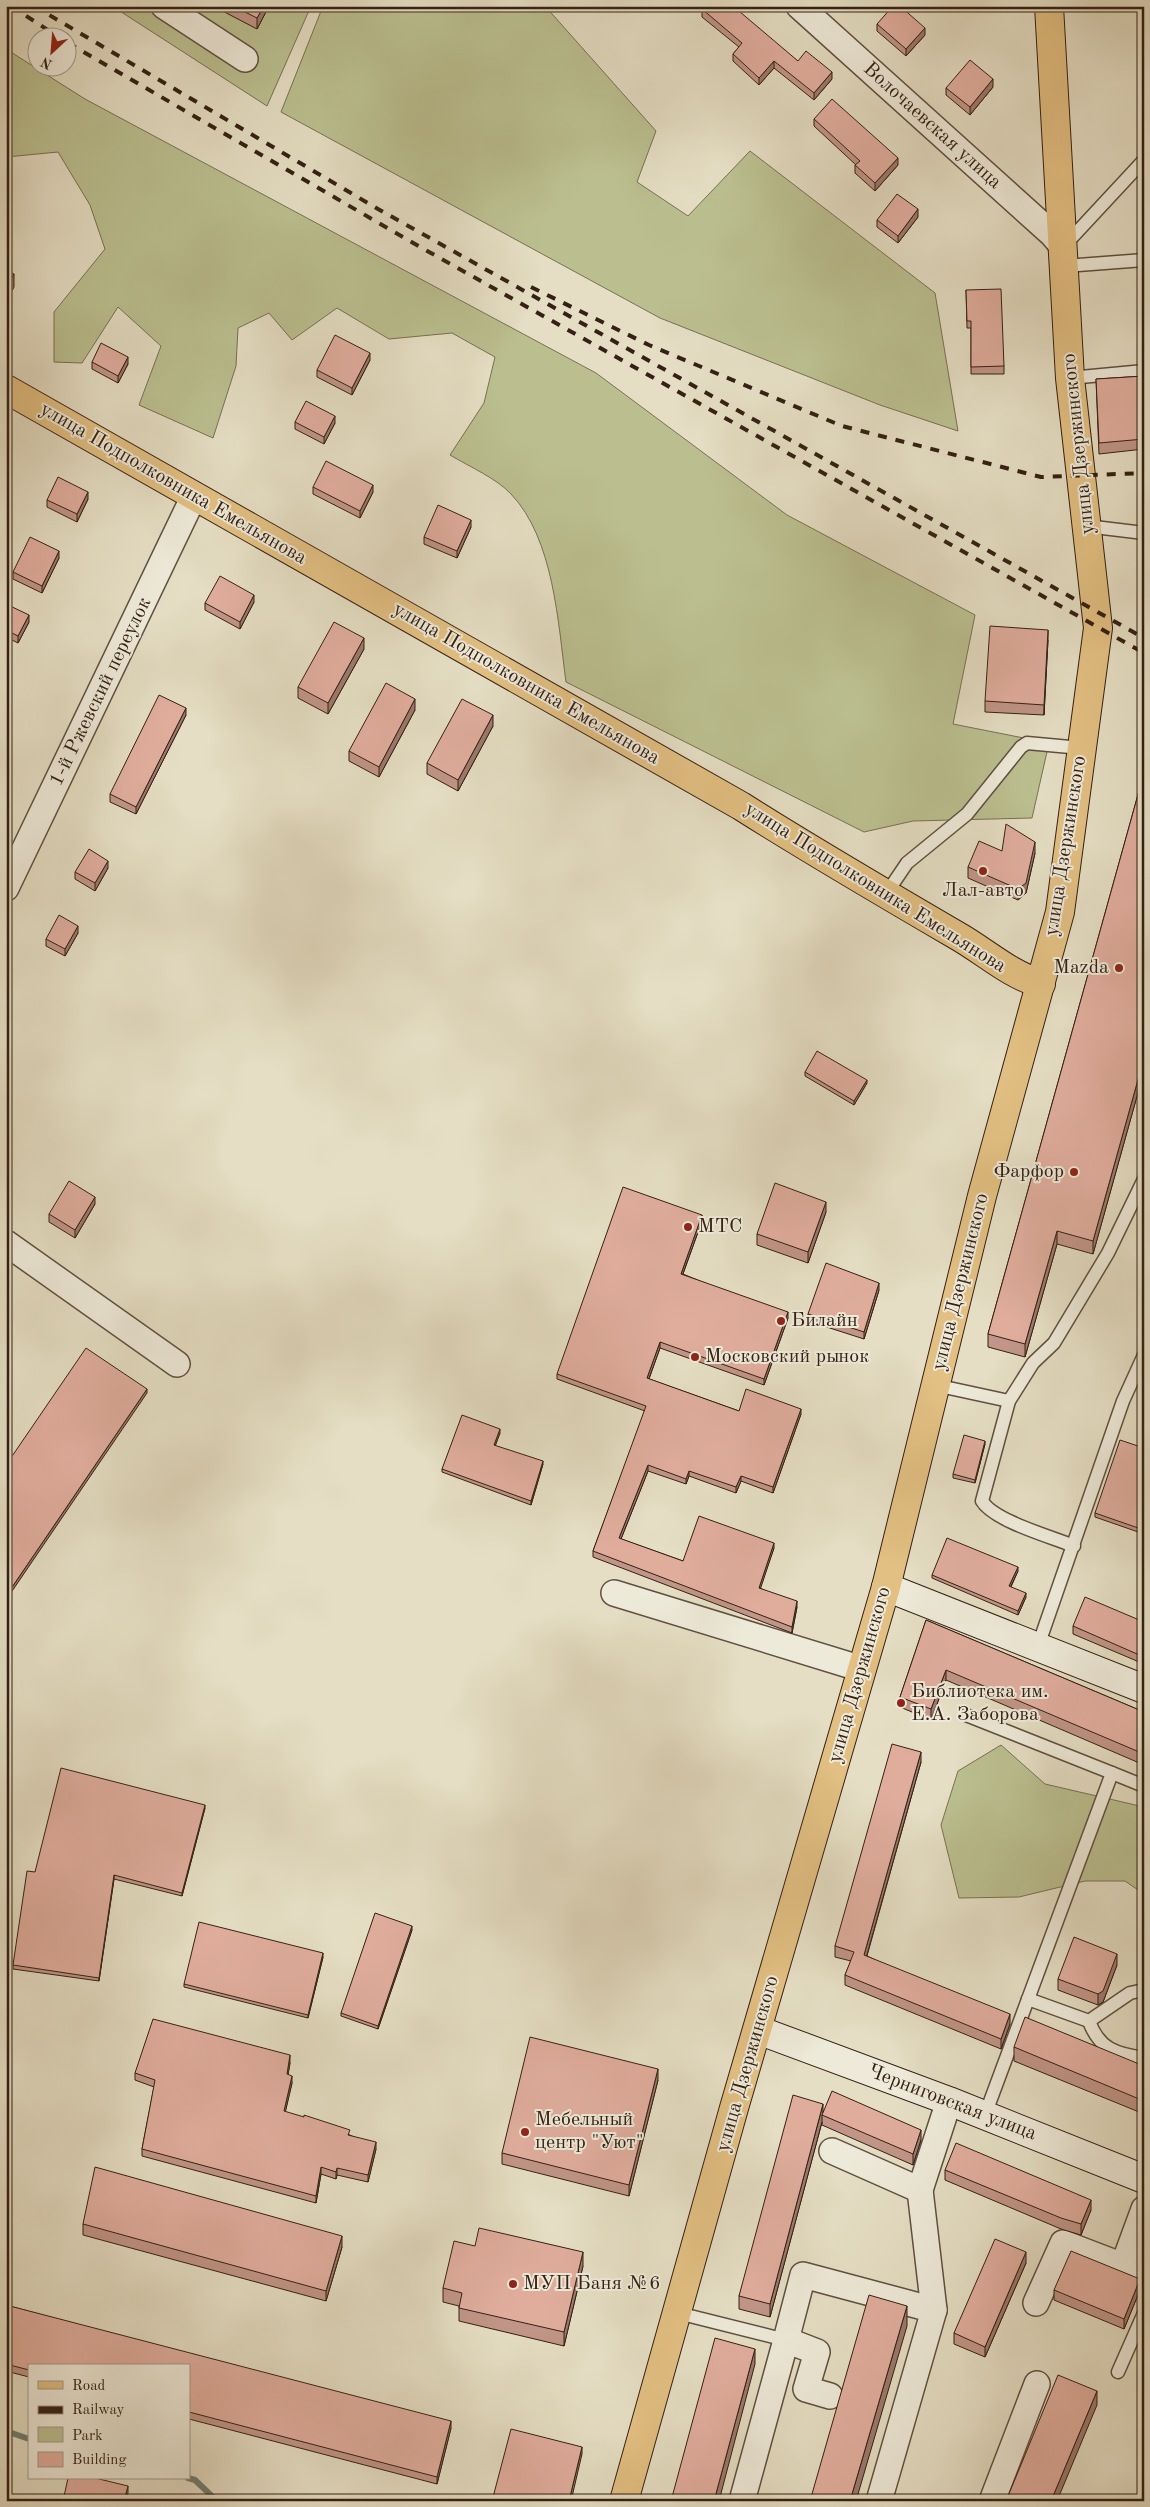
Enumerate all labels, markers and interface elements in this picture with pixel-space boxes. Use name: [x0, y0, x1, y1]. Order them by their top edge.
north arrow: [28, 28, 78, 78]
text: N: [39, 54, 55, 71]
street label: Волочаевская улица: [859, 59, 1005, 193]
street label: улица Дзержинского: [1060, 352, 1098, 536]
street label: улица Подполковника Емельянова: [36, 399, 310, 569]
street label: 1-й Ржевский переулок: [47, 594, 155, 790]
street label: улица Подполковника Емельянова: [389, 599, 663, 769]
street label: улица Дзержинского: [1042, 754, 1090, 938]
street label: улица Подполковника Емельянова: [741, 799, 1009, 977]
marker: Лал-авто: [977, 865, 989, 877]
place label: Лал-авто: [942, 881, 1024, 901]
place label: Mazda: [1053, 958, 1109, 978]
marker: Mazda: [1113, 962, 1125, 974]
place label: Фарфор: [993, 1162, 1064, 1182]
marker: Фарфор: [1068, 1166, 1080, 1178]
street label: улица Дзержинского: [929, 1191, 993, 1373]
place label: МТС: [698, 1217, 742, 1237]
marker: МТС: [682, 1221, 694, 1233]
place label: Билайн: [791, 1311, 858, 1331]
marker: Билайн: [775, 1315, 787, 1327]
place label: Московский рынок: [705, 1347, 869, 1367]
marker: Московский рынок: [689, 1351, 701, 1363]
street label: улица Дзержинского: [825, 1585, 895, 1765]
place label: Библиотека им. Е.А. Заборова: [911, 1682, 1049, 1725]
marker: Библиотека им. Е.А. Заборова: [895, 1697, 907, 1709]
street label: улица Дзержинского: [713, 1974, 783, 2154]
street label: Черниговская улица: [865, 2062, 1039, 2144]
place label: Мебельный центр "Уют": [535, 2110, 644, 2153]
marker: Мебельный центр "Уют": [519, 2126, 531, 2138]
place label: МУП Баня №6: [523, 2274, 661, 2294]
marker: МУП Баня №6: [507, 2278, 519, 2290]
legend: [28, 2364, 190, 2480]
text: Road: [72, 2379, 106, 2394]
text: Railway: [72, 2403, 125, 2418]
text: Park: [72, 2429, 103, 2444]
text: Building: [72, 2453, 127, 2468]

